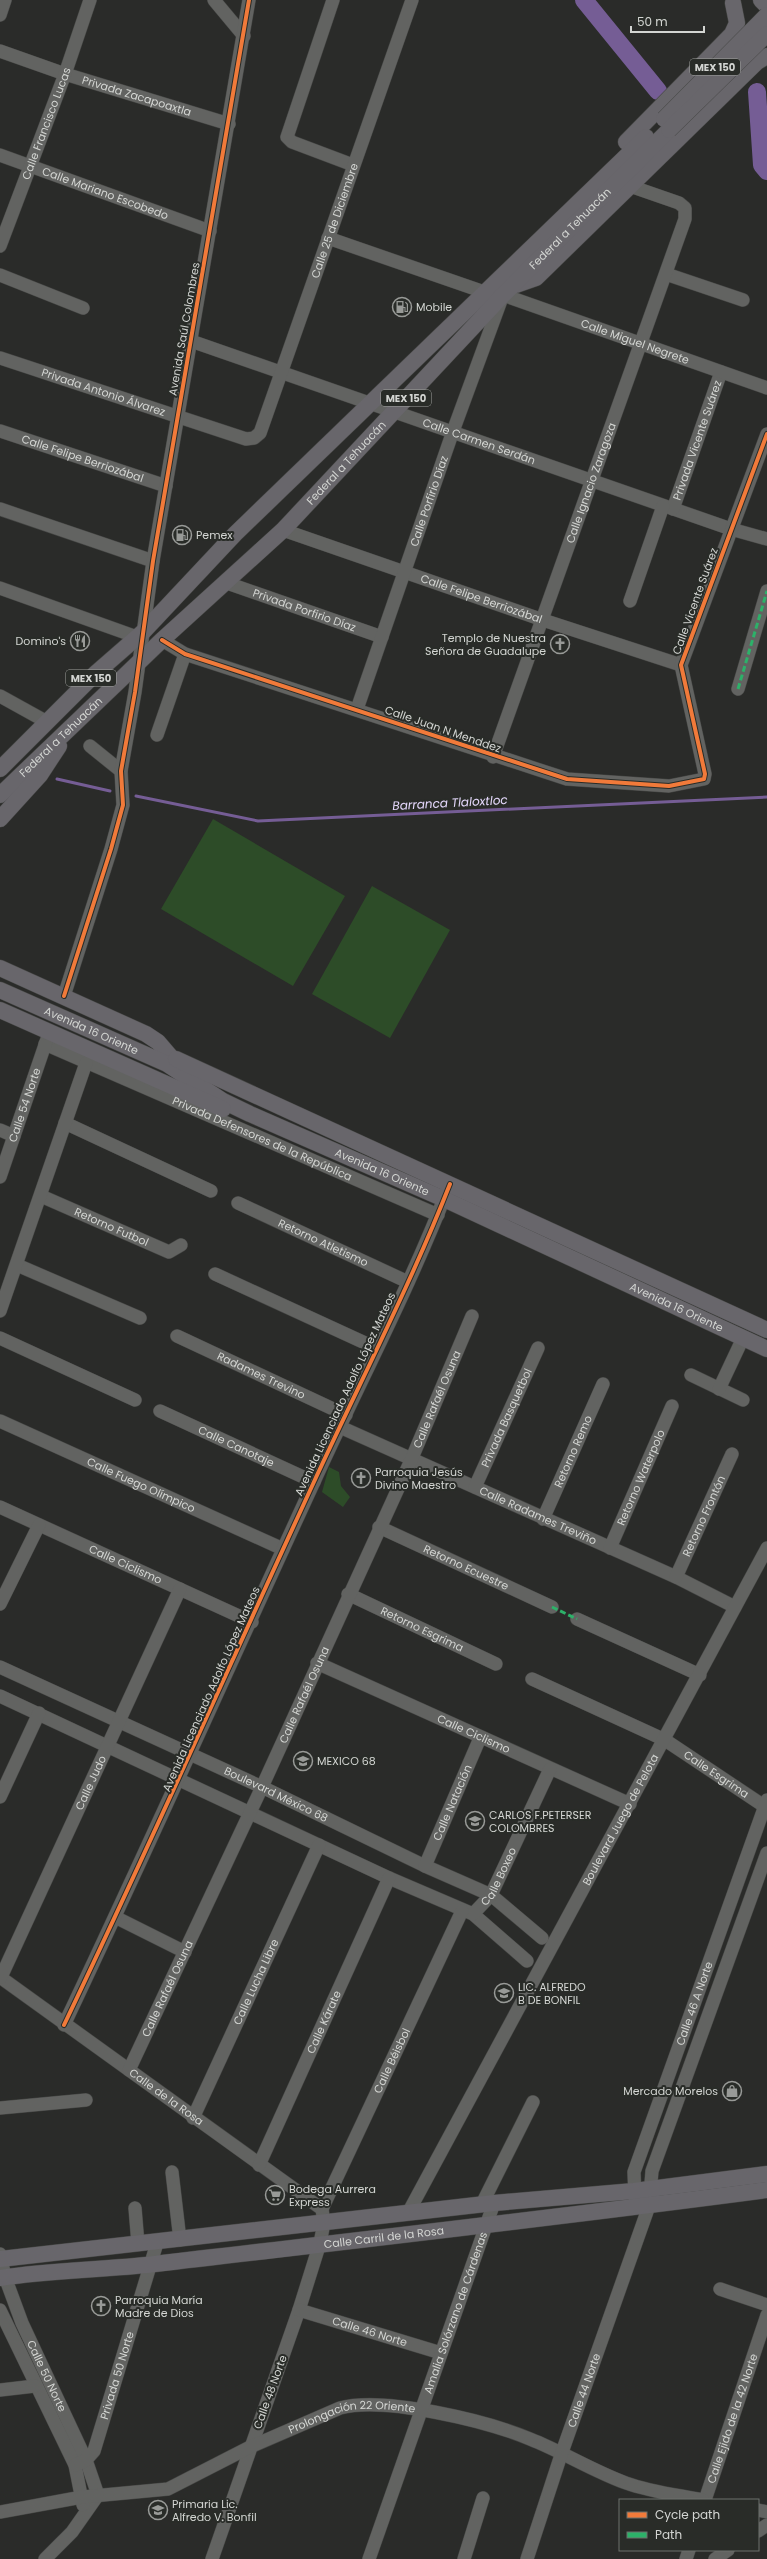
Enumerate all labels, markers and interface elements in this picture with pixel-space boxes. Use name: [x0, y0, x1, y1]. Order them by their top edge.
scale bar: [631, 8, 704, 34]
text: 50 m: [637, 13, 668, 30]
road number: MEX 150: [690, 59, 740, 75]
street label: Calle Francisco Lucas: [18, 65, 75, 182]
street label: Privada Zacapoaxtla: [80, 72, 193, 120]
street label: Calle 25 de Diciembre: [307, 161, 362, 280]
street label: Calle Mariano Escobedo: [40, 163, 171, 223]
street label: Federal a Tehuacán: [525, 184, 614, 273]
street label: Avenida Saúl Colombres: [164, 261, 204, 397]
fuel station icon: Mobile: [391, 296, 413, 318]
place label: Mobile: [416, 299, 452, 315]
street label: Calle Miguel Negrete: [579, 315, 692, 368]
street label: Privada Antonio Álvarez: [39, 364, 168, 420]
street label: Privada Vicente Suárez: [669, 378, 726, 502]
road number: MEX 150: [381, 390, 431, 406]
street label: Calle Carmen Serdán: [420, 414, 538, 468]
street label: Federal a Tehuacán: [303, 417, 389, 508]
street label: Calle Ignacio Zaragoza: [562, 420, 620, 545]
street label: Calle Felipe Berriozábal: [19, 431, 146, 486]
street label: Calle Porfirio Díaz: [406, 454, 452, 548]
fuel station icon: Pemex: [171, 524, 193, 546]
place label: Pemex: [196, 527, 233, 543]
street label: Calle Vicente Suárez: [668, 545, 722, 657]
street label: Calle Felipe Berriozábal: [418, 570, 544, 627]
street label: Privada Porfirio Díaz: [251, 585, 358, 635]
restaurant icon: Domino's: [69, 630, 91, 652]
place label: Templo de Nuestra Señora de Guadalupe: [425, 630, 546, 659]
place label: Domino's: [16, 633, 66, 649]
church icon: Templo de Nuestra Señora de Guadalupe: [549, 633, 571, 655]
road number: MEX 150: [66, 670, 116, 686]
street label: Federal a Tehuacán: [16, 693, 106, 781]
street label: Calle Juan N Menddez: [383, 702, 503, 756]
water label: Barranca Tlaloxtloc: [392, 791, 508, 814]
street label: Avenida 16 Oriente: [42, 1003, 141, 1058]
street label: Calle 54 Norte: [4, 1066, 45, 1144]
street label: Privada Defensores de la República: [170, 1092, 355, 1185]
street label: Avenida 16 Oriente: [332, 1144, 432, 1200]
street label: Retorno Futbol: [72, 1204, 151, 1250]
street label: Retorno Atletismo: [276, 1215, 371, 1270]
street label: Avenida 16 Oriente: [627, 1278, 726, 1336]
street label: Avenida Licenciado Adolfo López Mateos: [291, 1289, 399, 1498]
street label: Radames Trevino: [214, 1348, 308, 1403]
street label: Calle Rafaél Osuna: [409, 1348, 465, 1451]
street label: Privada Basquetbol: [477, 1366, 536, 1470]
street label: Retorno Remo: [550, 1413, 596, 1490]
street label: Calle Canotaje: [196, 1422, 277, 1471]
street label: Retorno Waterpolo: [613, 1427, 669, 1528]
street label: Calle Fuego Olímpico: [84, 1453, 198, 1516]
place label: Parroquia Jesús Divino Maestro: [375, 1464, 463, 1493]
church icon: Parroquia Jesús Divino Maestro: [350, 1467, 372, 1489]
street label: Retorno Frontón: [678, 1473, 729, 1559]
street label: Calle Radames Treviño: [477, 1482, 599, 1549]
street label: Calle Ciclismo: [86, 1541, 165, 1588]
street label: Retorno Ecuestre: [421, 1541, 512, 1594]
street label: Avenida Licenciado Adolfo López Mateos: [158, 1584, 264, 1794]
street label: Retorno Esgrima: [378, 1603, 466, 1656]
street label: Calle Rafaél Osuna: [275, 1644, 333, 1746]
street label: Calle Ciclismo: [435, 1710, 513, 1757]
street label: Calle Esgrima: [680, 1747, 752, 1802]
school or university icon: MEXICO 68: [292, 1750, 314, 1772]
street label: Boulevard Juego de Pelota: [578, 1751, 662, 1888]
street label: Calle Judo: [71, 1753, 110, 1813]
place label: MEXICO 68: [317, 1753, 376, 1769]
street label: Calle Natación: [429, 1762, 476, 1843]
street label: Boulevard México 68: [221, 1763, 331, 1826]
place label: CARLOS F.PETERSER COLOMBRES: [489, 1807, 592, 1836]
school or university icon: CARLOS F.PETERSER COLOMBRES: [464, 1810, 486, 1832]
street label: Calle Boxeo: [477, 1845, 520, 1909]
street label: Calle Lucha Libre: [229, 1936, 283, 2027]
street label: Calle Rafaél Osuna: [138, 1938, 197, 2039]
street label: Calle 46 A Norte: [672, 1959, 717, 2048]
place label: LIC. ALFREDO B DE BONFIL: [518, 1979, 586, 2008]
school or university icon: LIC. ALFREDO B DE BONFIL: [493, 1982, 515, 2004]
street label: Calle Kárate: [303, 1988, 345, 2056]
street label: Calle Béisbol: [370, 2025, 414, 2096]
street label: Calle de la Rosa: [126, 2065, 207, 2129]
shop icon: Mercado Morelos: [721, 2080, 743, 2102]
place label: Mercado Morelos: [623, 2083, 718, 2099]
place label: Bodega Aurrera Express: [289, 2181, 376, 2210]
supermarket icon: Bodega Aurrera Express: [264, 2184, 286, 2206]
street label: Calle Carril de la Rosa: [323, 2222, 445, 2252]
street label: Amalia Solórzano de Cárdenas: [420, 2229, 491, 2396]
place label: Parroquia María Madre de Dios: [115, 2292, 203, 2321]
church icon: Parroquia María Madre de Dios: [90, 2295, 112, 2317]
street label: Calle 46 Norte: [330, 2313, 410, 2350]
street label: Privada 50 Norte: [96, 2329, 138, 2421]
street label: Calle 50 Norte: [23, 2337, 70, 2415]
street label: Calle 44 Norte: [563, 2351, 604, 2430]
street label: Calle Ejido de la 42 Norte: [703, 2351, 762, 2485]
street label: Calle 48 Norte: [249, 2353, 291, 2431]
street label: Prolongación 22 Oriente: [286, 2397, 417, 2437]
place label: Primaria Lic. Alfredo V. Bonfil: [172, 2496, 257, 2525]
school or university icon: Primaria Lic. Alfredo V. Bonfil: [147, 2499, 169, 2521]
legend: [619, 2499, 759, 2551]
text: Cycle path: [655, 2506, 720, 2523]
text: Path: [655, 2526, 682, 2543]

